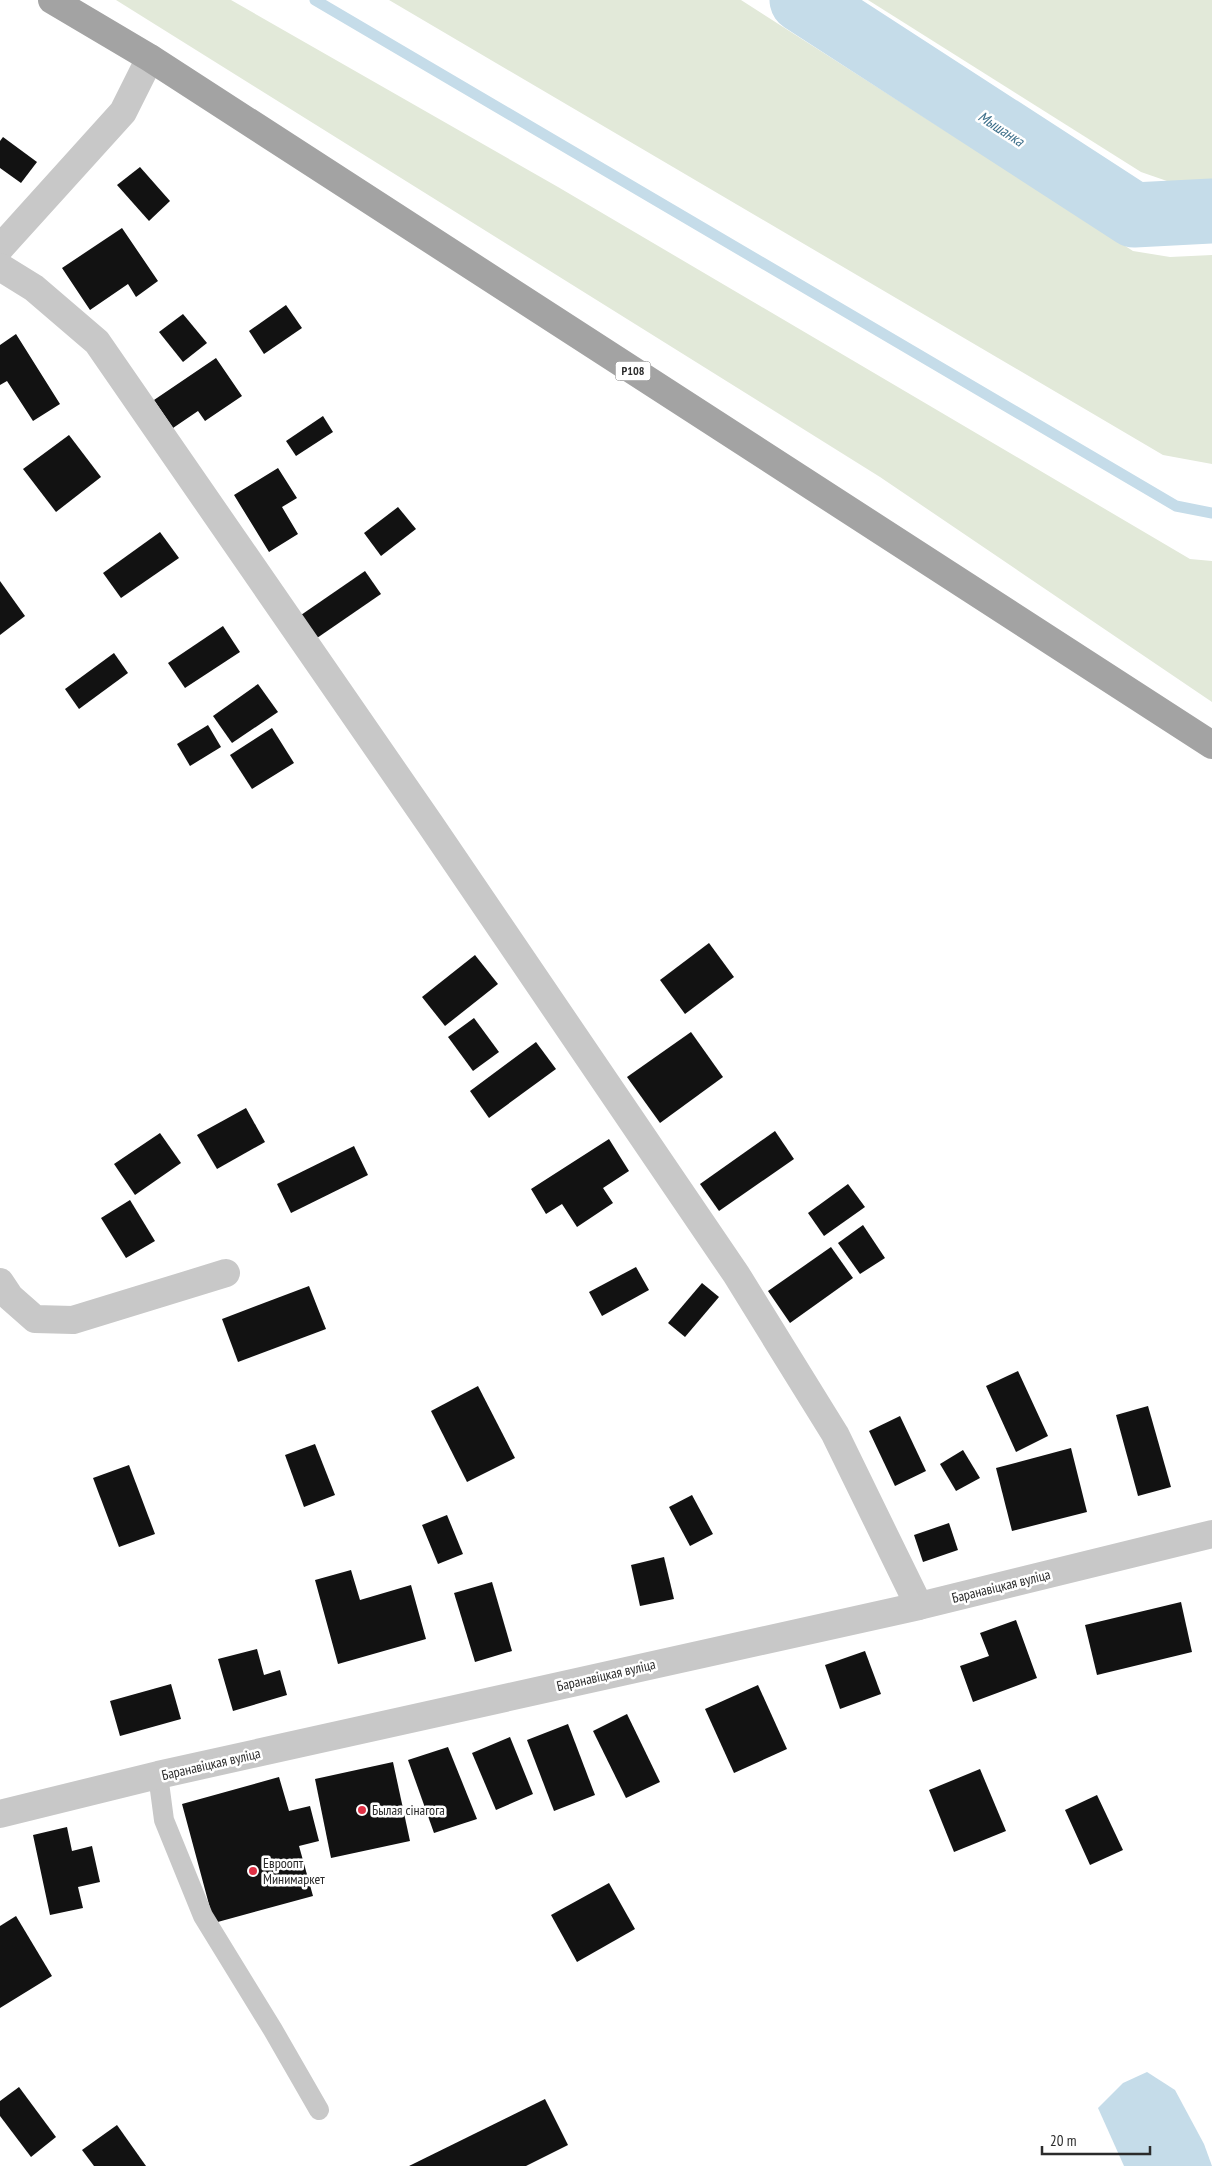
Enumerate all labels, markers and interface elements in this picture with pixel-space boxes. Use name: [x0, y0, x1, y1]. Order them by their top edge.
water label: Мышанка: [975, 107, 1029, 151]
road number: Р108: [616, 362, 650, 381]
street label: Баранавіцкая вуліца: [950, 1565, 1052, 1607]
street label: Баранавіцкая вуліца: [555, 1655, 657, 1695]
street label: Баранавіцкая вуліца: [160, 1744, 262, 1784]
place label: Былая сінагога: [372, 1801, 445, 1819]
marker: Былая сінагога: [356, 1804, 368, 1816]
place label: Евроопт Минимаркет: [263, 1854, 325, 1888]
marker: Евроопт Минимаркет: [247, 1865, 259, 1877]
scale bar: [1042, 2124, 1150, 2156]
text: 20 m: [1050, 2131, 1076, 2150]

